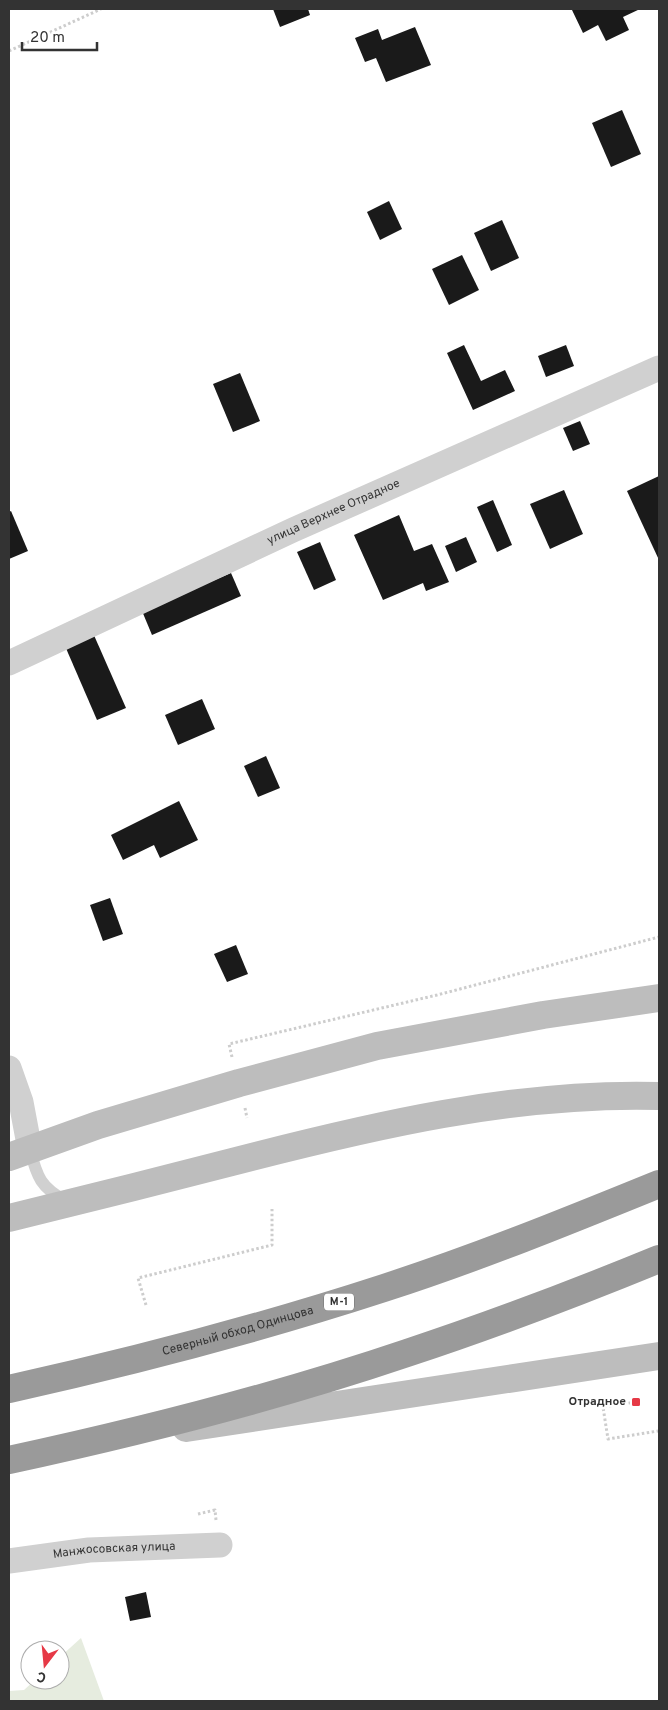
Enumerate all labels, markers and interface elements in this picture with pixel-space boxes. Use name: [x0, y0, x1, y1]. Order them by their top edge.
scale bar: [22, 20, 98, 52]
text: 20 m: [30, 29, 65, 48]
street label: улица Верхнее Отрадное: [265, 476, 403, 549]
road number: М-1: [324, 1294, 354, 1310]
street label: Северный обход Одинцова: [160, 1303, 315, 1360]
place label: Отрадное: [569, 1394, 626, 1410]
marker: Отрадное: [630, 1396, 642, 1408]
street label: Манжосовская улица: [52, 1539, 176, 1563]
north arrow: [20, 1640, 70, 1690]
text: С: [35, 1667, 48, 1685]

